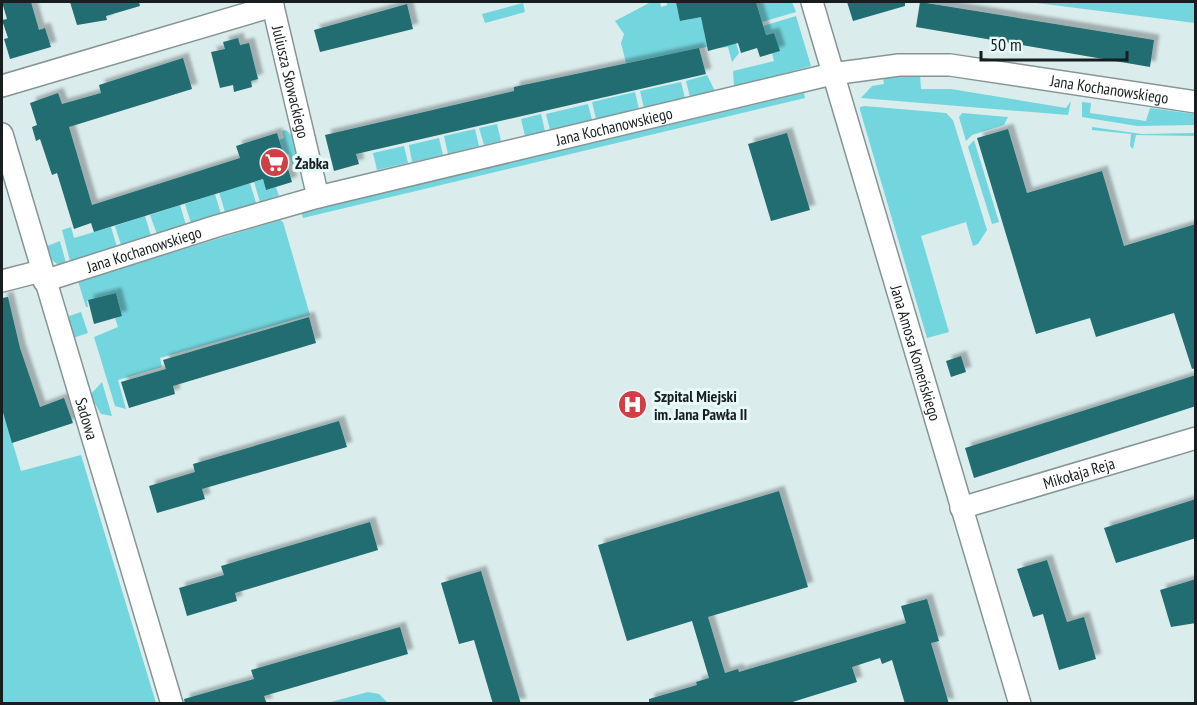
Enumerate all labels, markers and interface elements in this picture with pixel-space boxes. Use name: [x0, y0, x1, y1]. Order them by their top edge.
street label: Juliusza Słowackiego: [268, 23, 314, 140]
scale bar: [981, 24, 1126, 62]
text: 50 m: [990, 33, 1022, 56]
street label: Jana Kochanowskiego: [1048, 70, 1170, 108]
street label: Jana Kochanowskiego: [553, 103, 674, 150]
supermarket icon: Żabka: [258, 147, 290, 179]
place label: Żabka: [295, 153, 329, 173]
street label: Jana Kochanowskiego: [83, 222, 204, 277]
street label: Jana Amosa Komeńskiego: [886, 282, 946, 423]
place label: Szpital Miejski im. Jana Pawła II: [654, 386, 747, 424]
hospital icon: Szpital Miejski im. Jana Pawła II: [617, 389, 649, 421]
street label: Sadowa: [71, 395, 103, 442]
street label: Mikołaja Reja: [1041, 453, 1117, 493]

